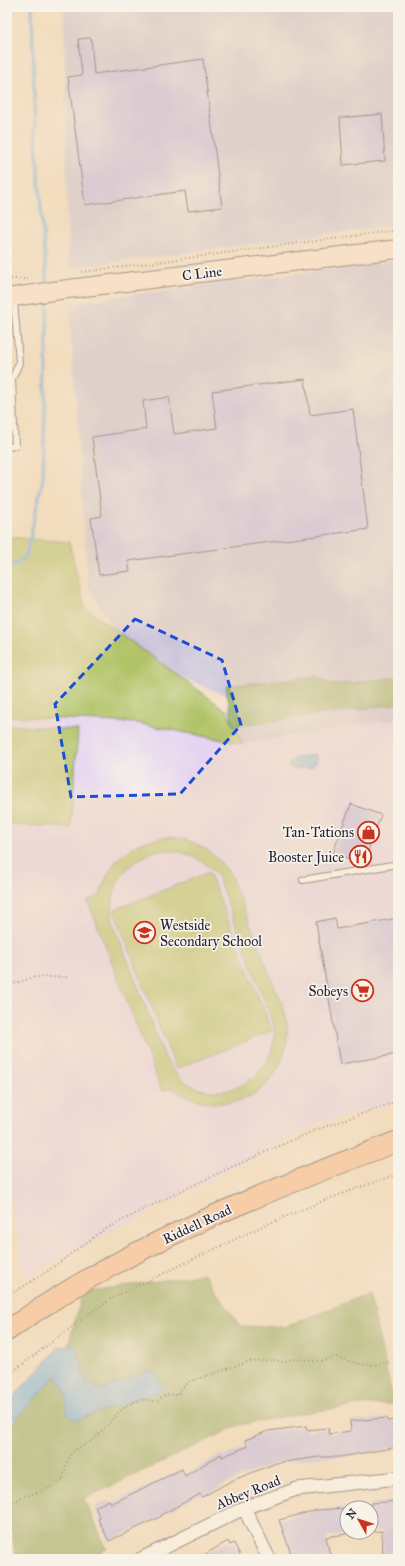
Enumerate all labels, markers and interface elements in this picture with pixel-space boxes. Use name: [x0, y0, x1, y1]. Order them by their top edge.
street label: C Line: [181, 263, 223, 284]
shop icon: Tan-Tations: [356, 819, 382, 845]
place label: Tan-Tations: [283, 824, 354, 841]
restaurant icon: Booster Juice: [347, 844, 373, 870]
place label: Booster Juice: [268, 849, 344, 867]
place label: Westside Secondary School: [160, 917, 262, 950]
school or university icon: Westside Secondary School: [132, 920, 158, 946]
supermarket icon: Sobeys: [350, 978, 376, 1004]
place label: Sobeys: [309, 983, 348, 1000]
street label: Riddell Road: [160, 1201, 234, 1248]
street label: Abbey Road: [212, 1472, 283, 1513]
north arrow: [339, 1500, 379, 1540]
text: N: [344, 1506, 360, 1522]

